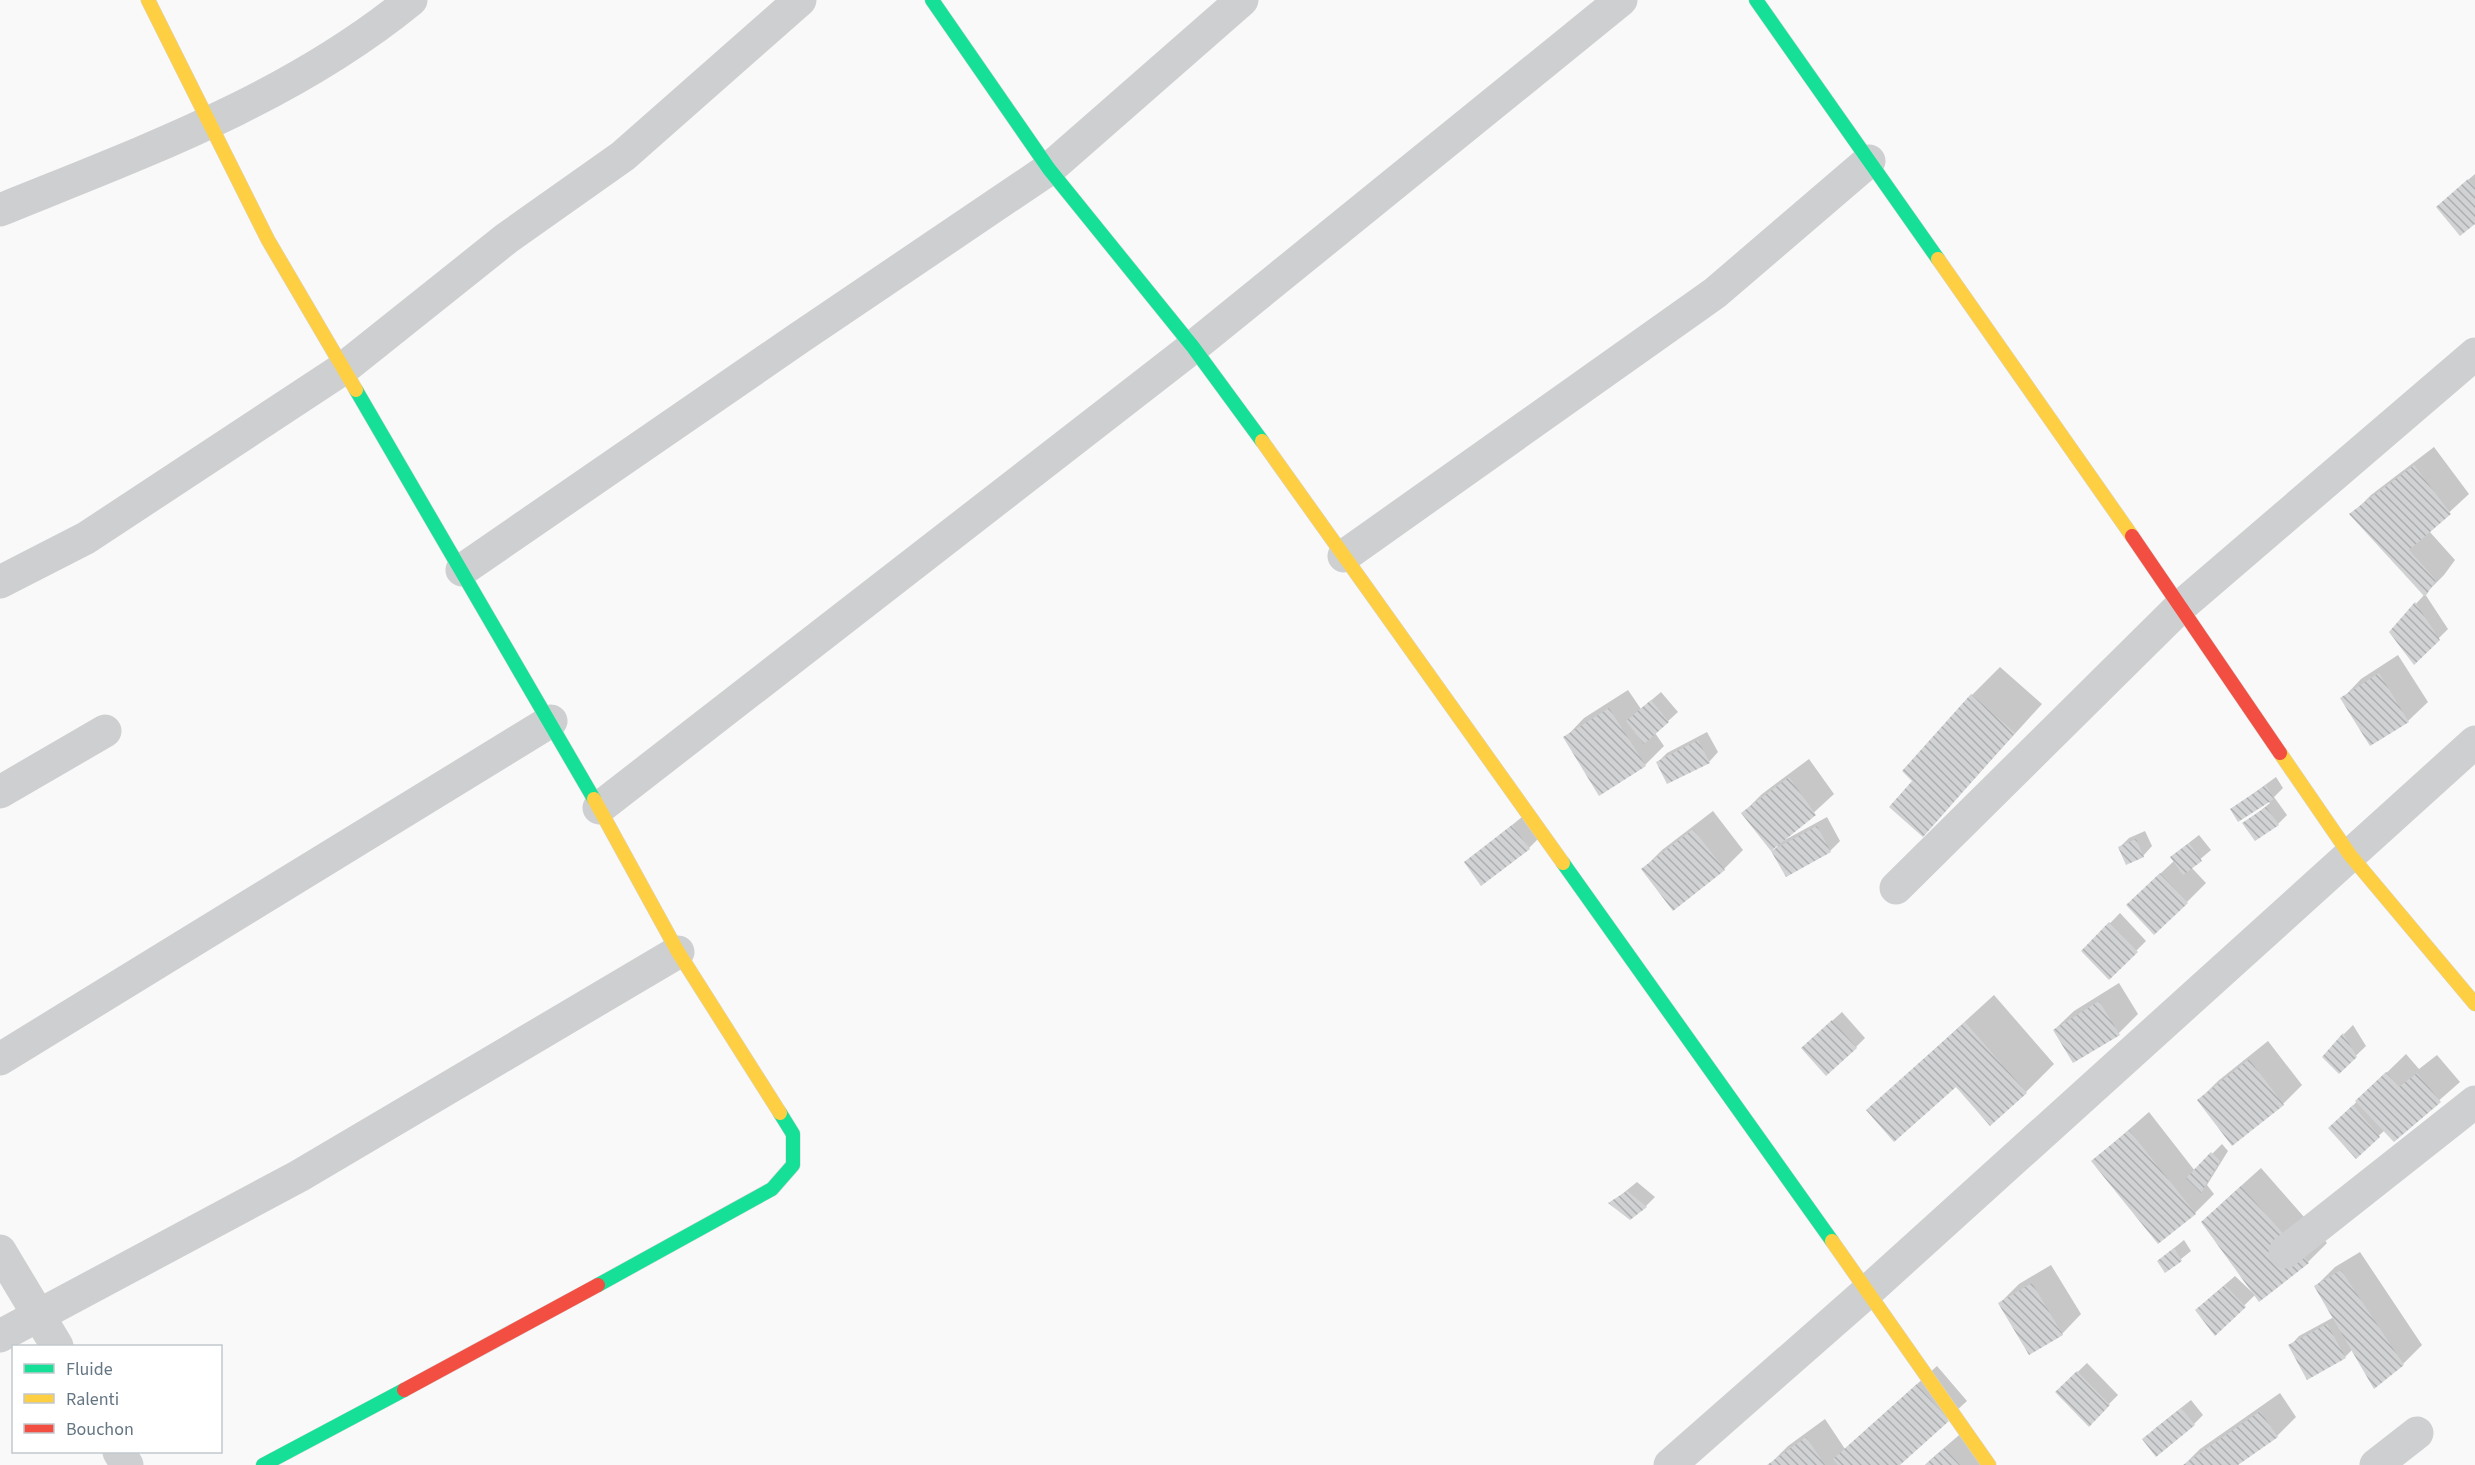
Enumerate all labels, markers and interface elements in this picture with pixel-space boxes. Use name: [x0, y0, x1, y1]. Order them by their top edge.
legend: [12, 1345, 222, 1453]
text: Fluide: [66, 1357, 113, 1382]
text: Ralenti: [66, 1387, 119, 1412]
text: Bouchon: [66, 1417, 134, 1442]

